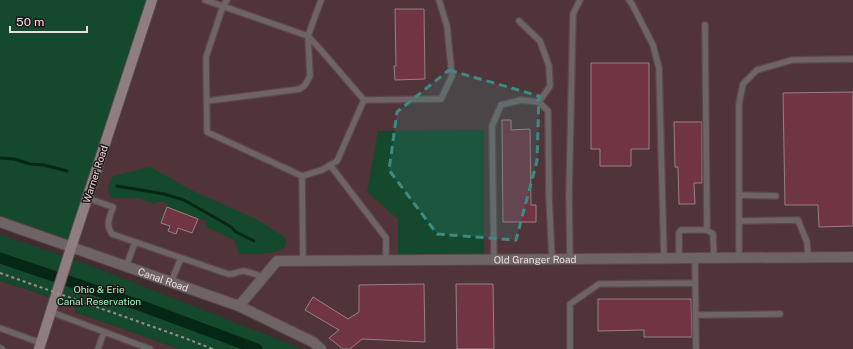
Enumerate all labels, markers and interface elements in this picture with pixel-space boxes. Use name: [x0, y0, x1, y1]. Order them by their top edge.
scale bar: [10, 8, 87, 34]
text: 50 m: [16, 15, 44, 29]
street label: Warner Road: [80, 144, 110, 204]
street label: Old Granger Road: [494, 253, 576, 265]
street label: Canal Road: [136, 265, 190, 294]
park label: Ohio & Erie Canal Reservation: [57, 283, 141, 307]

